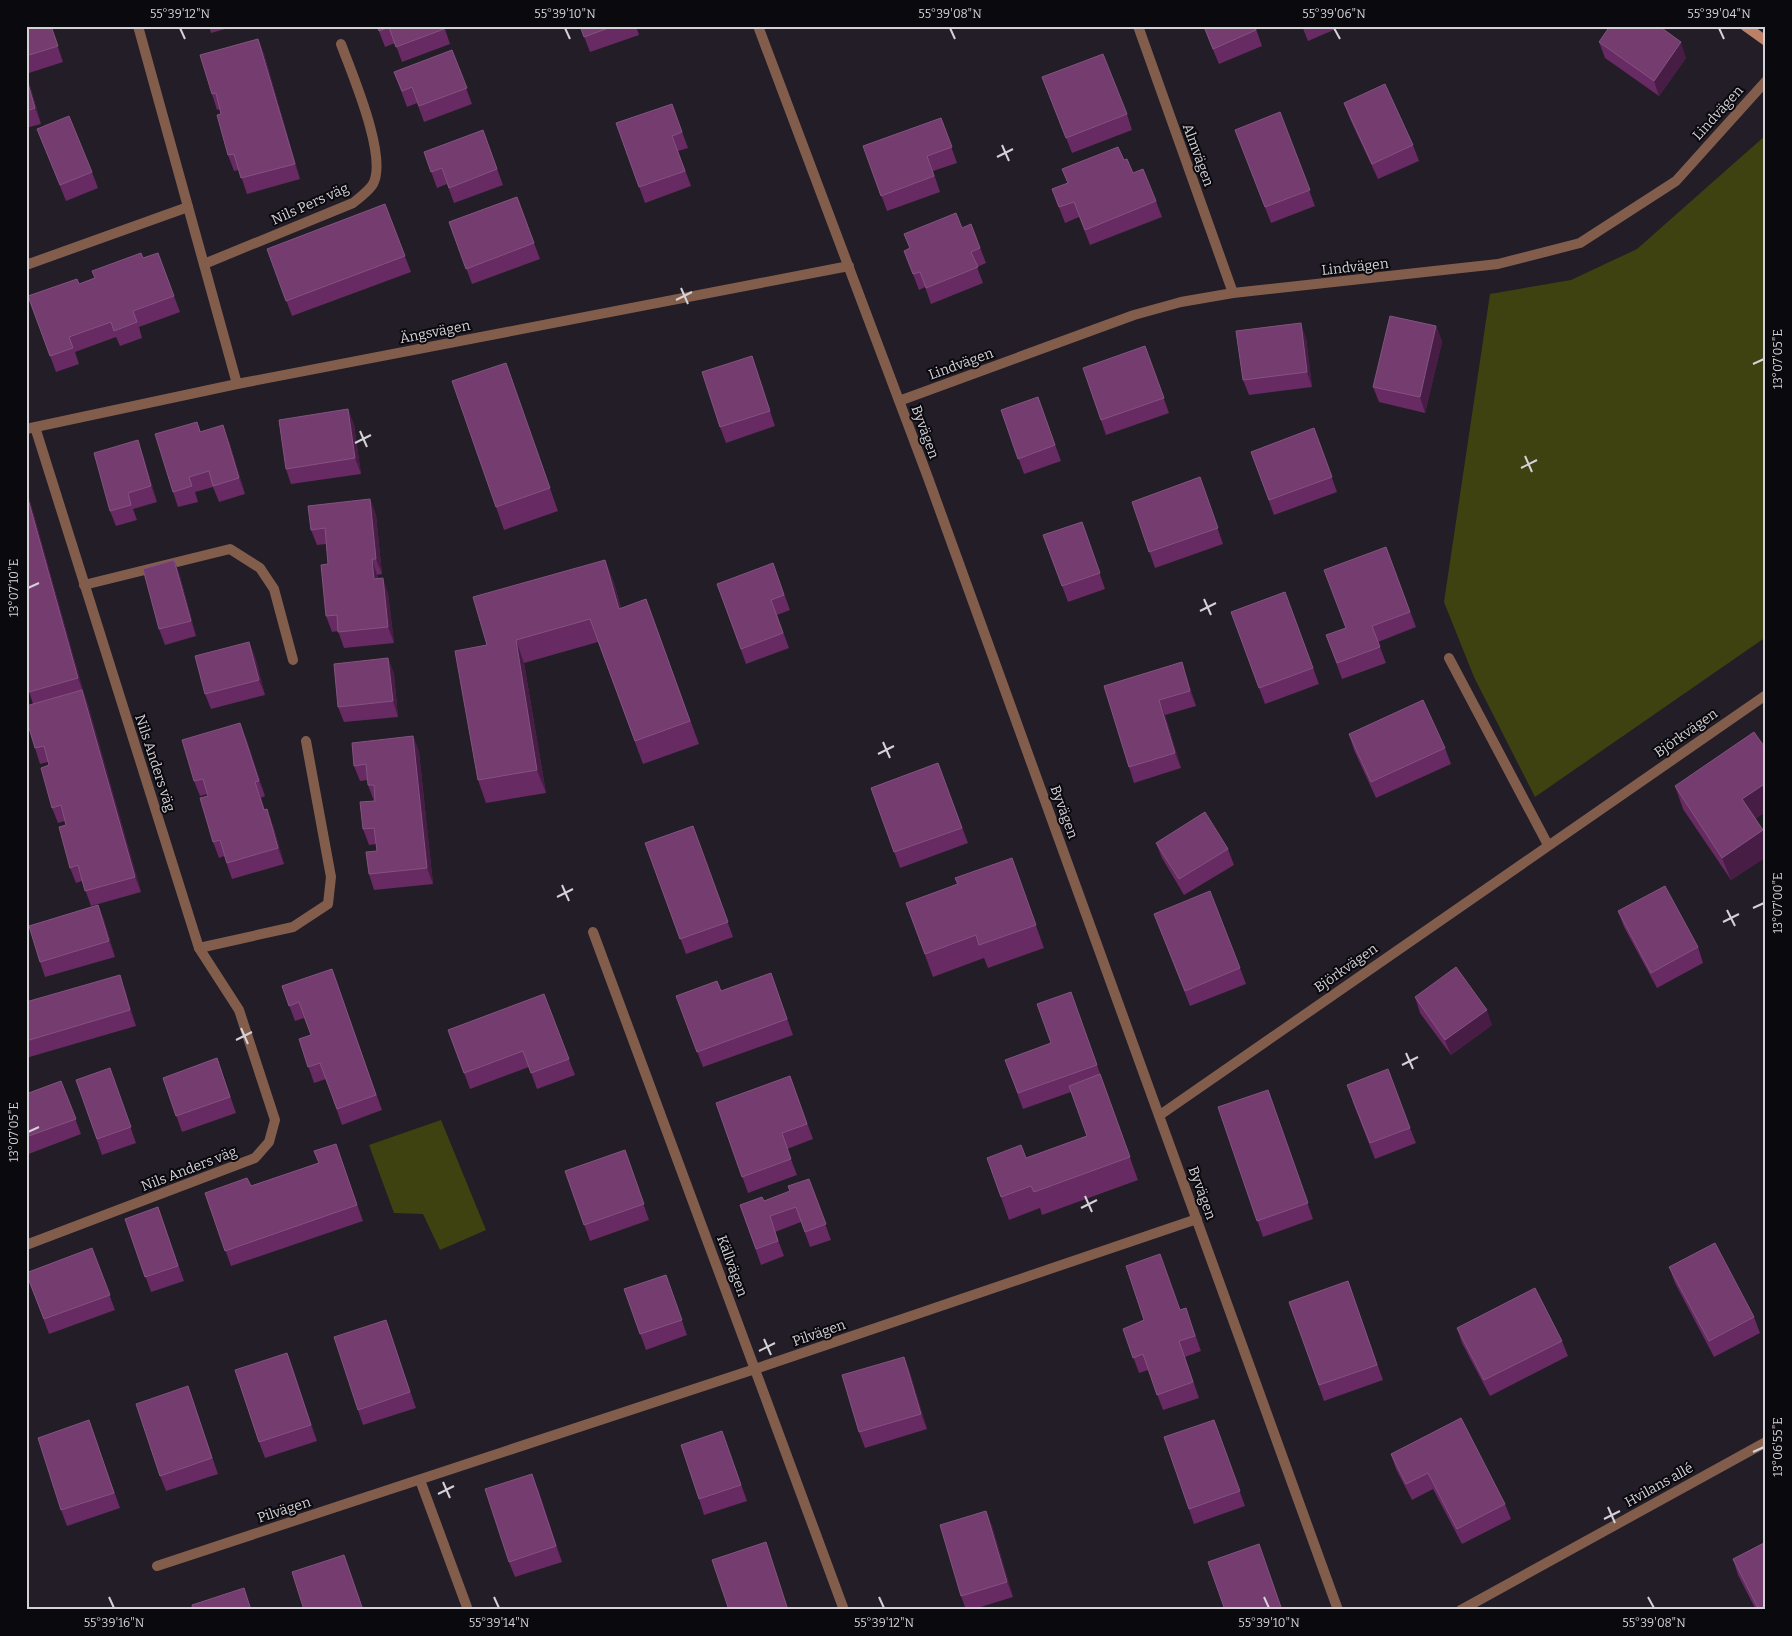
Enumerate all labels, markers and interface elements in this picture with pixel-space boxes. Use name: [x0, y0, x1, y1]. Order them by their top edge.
text: 55°39'12"N: [150, 7, 211, 21]
text: 55°39'10"N: [534, 7, 596, 21]
text: 55°39'08"N: [918, 7, 982, 21]
text: 55°39'06"N: [1302, 7, 1366, 21]
text: 55°39'04"N: [1687, 7, 1751, 21]
street label: Lindvägen: [1689, 82, 1747, 144]
street label: Almvägen: [1179, 121, 1217, 189]
street label: Nils Pers väg: [269, 179, 351, 229]
street label: Lindvägen: [1321, 255, 1390, 279]
street label: Ängsvägen: [398, 317, 472, 347]
text: 13°07'05"E: [1771, 329, 1785, 389]
street label: Lindvägen: [926, 344, 996, 384]
street label: Byvägen: [908, 403, 942, 461]
text: 13°07'10"E: [7, 559, 21, 617]
street label: Björkvägen: [1651, 705, 1721, 761]
street label: Nils Anders väg: [131, 712, 179, 814]
street label: Byvägen: [1047, 783, 1081, 841]
text: 13°07'00"E: [1771, 872, 1785, 934]
street label: Björkvägen: [1311, 940, 1381, 996]
text: 13°07'05"E: [7, 1102, 21, 1162]
street label: Nils Anders väg: [139, 1143, 240, 1195]
street label: Byvägen: [1185, 1164, 1219, 1222]
street label: Källvägen: [713, 1233, 751, 1299]
street label: Pilvägen: [790, 1316, 848, 1350]
text: 13°06'55"E: [1771, 1417, 1785, 1477]
street label: Hvilans allé: [1622, 1459, 1696, 1511]
street label: Pilvägen: [255, 1493, 313, 1527]
text: 55°39'16"N: [84, 1616, 145, 1630]
text: 55°39'14"N: [469, 1616, 530, 1630]
text: 55°39'12"N: [854, 1616, 915, 1630]
text: 55°39'10"N: [1238, 1616, 1300, 1630]
text: 55°39'08"N: [1622, 1616, 1686, 1630]

